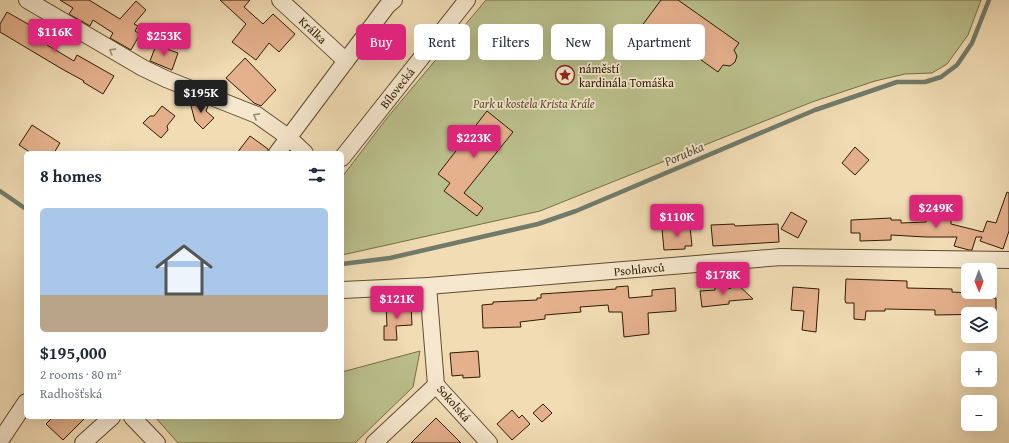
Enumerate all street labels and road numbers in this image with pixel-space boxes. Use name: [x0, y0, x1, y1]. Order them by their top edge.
street label: Králka: [295, 13, 331, 48]
street label: Bílovecká: [376, 64, 419, 112]
street label: Psohlavců: [613, 258, 666, 280]
street label: Sokolská: [433, 381, 475, 425]

